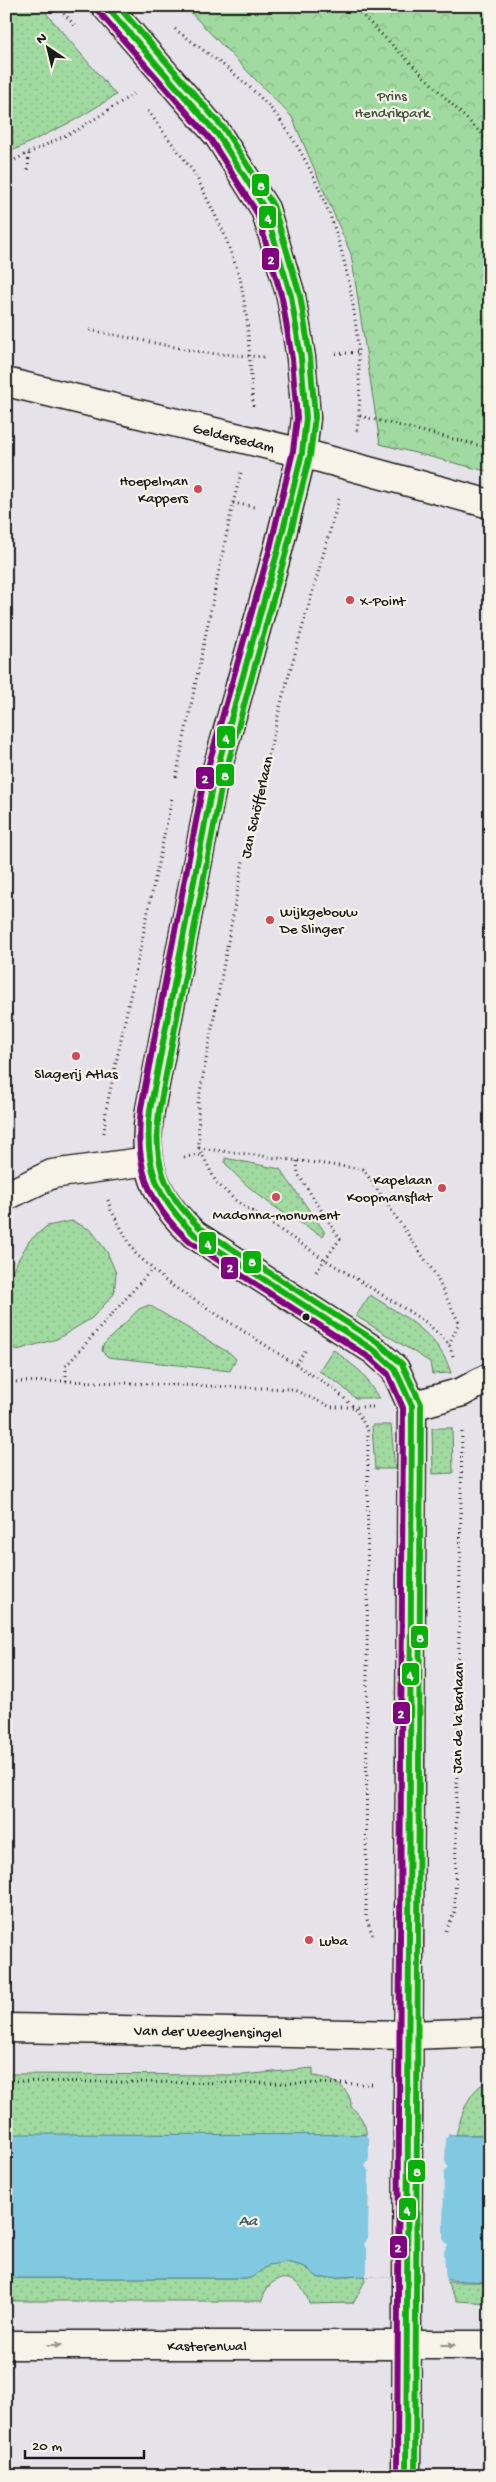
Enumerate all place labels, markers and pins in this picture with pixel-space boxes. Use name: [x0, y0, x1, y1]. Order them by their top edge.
place label: Hoepelman Kappers: [119, 473, 188, 508]
marker: Hoepelman Kappers: [192, 483, 204, 495]
place label: X-Point: [359, 593, 407, 611]
marker: X-Point: [344, 594, 356, 606]
place label: Wijkgebouw De Slinger: [279, 904, 358, 939]
marker: Wijkgebouw De Slinger: [264, 914, 276, 926]
marker: Slagerij Atlas: [70, 1050, 82, 1062]
place label: Slagerij Atlas: [34, 1066, 118, 1084]
place label: Kapelaan Koopmansflat: [347, 1172, 434, 1207]
marker: Kapelaan Koopmansflat: [436, 1182, 448, 1194]
marker: Madonna-monument: [270, 1191, 282, 1203]
place label: Madonna-monument: [213, 1207, 341, 1225]
unlabelled marker: [301, 1312, 311, 1322]
place label: Luba: [319, 1933, 348, 1951]
marker: Luba: [303, 1934, 315, 1946]

